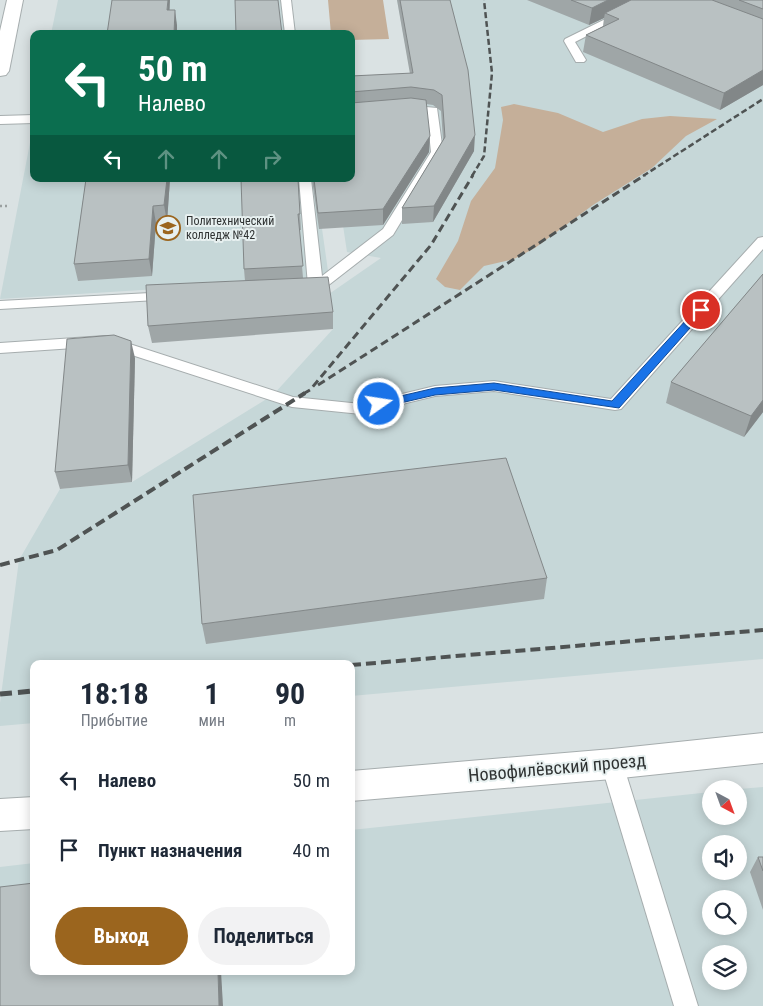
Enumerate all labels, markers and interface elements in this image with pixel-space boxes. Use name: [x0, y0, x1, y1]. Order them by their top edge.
text: 50 m: [138, 49, 207, 90]
icon: left: [55, 50, 120, 115]
text: Налево: [138, 91, 206, 116]
icon: left: [99, 145, 127, 173]
icon: ahead: [152, 145, 180, 173]
icon: ahead: [205, 145, 233, 173]
icon: right: [258, 145, 286, 173]
place label: Политехнический колледж №42: [186, 214, 274, 242]
school or university icon: Политехнический колледж №42: [155, 215, 181, 241]
pin: [680, 289, 722, 331]
icon: arrive: [687, 296, 715, 324]
position arrow: [352, 377, 404, 429]
text: 18:18: [80, 676, 149, 711]
text: 1: [204, 676, 219, 711]
text: 90: [275, 676, 305, 711]
text: Прибытие: [81, 711, 148, 730]
text: мин: [198, 711, 225, 730]
text: m: [284, 711, 296, 730]
street label: Новофилёвский проезд: [467, 749, 647, 786]
icon: left: [55, 766, 83, 794]
text: Налево: [98, 769, 156, 792]
text: 50 m: [293, 769, 330, 792]
north arrow: [702, 780, 748, 825]
map controls: [702, 780, 747, 990]
button: sound: [702, 835, 747, 880]
icon: arrive: [55, 836, 83, 864]
text: Пункт назначения: [98, 839, 242, 862]
text: 40 m: [293, 839, 330, 862]
button: search: [702, 890, 747, 935]
button: Выход: [55, 907, 188, 965]
button: Поделиться: [198, 907, 330, 965]
button: layers: [702, 945, 747, 990]

